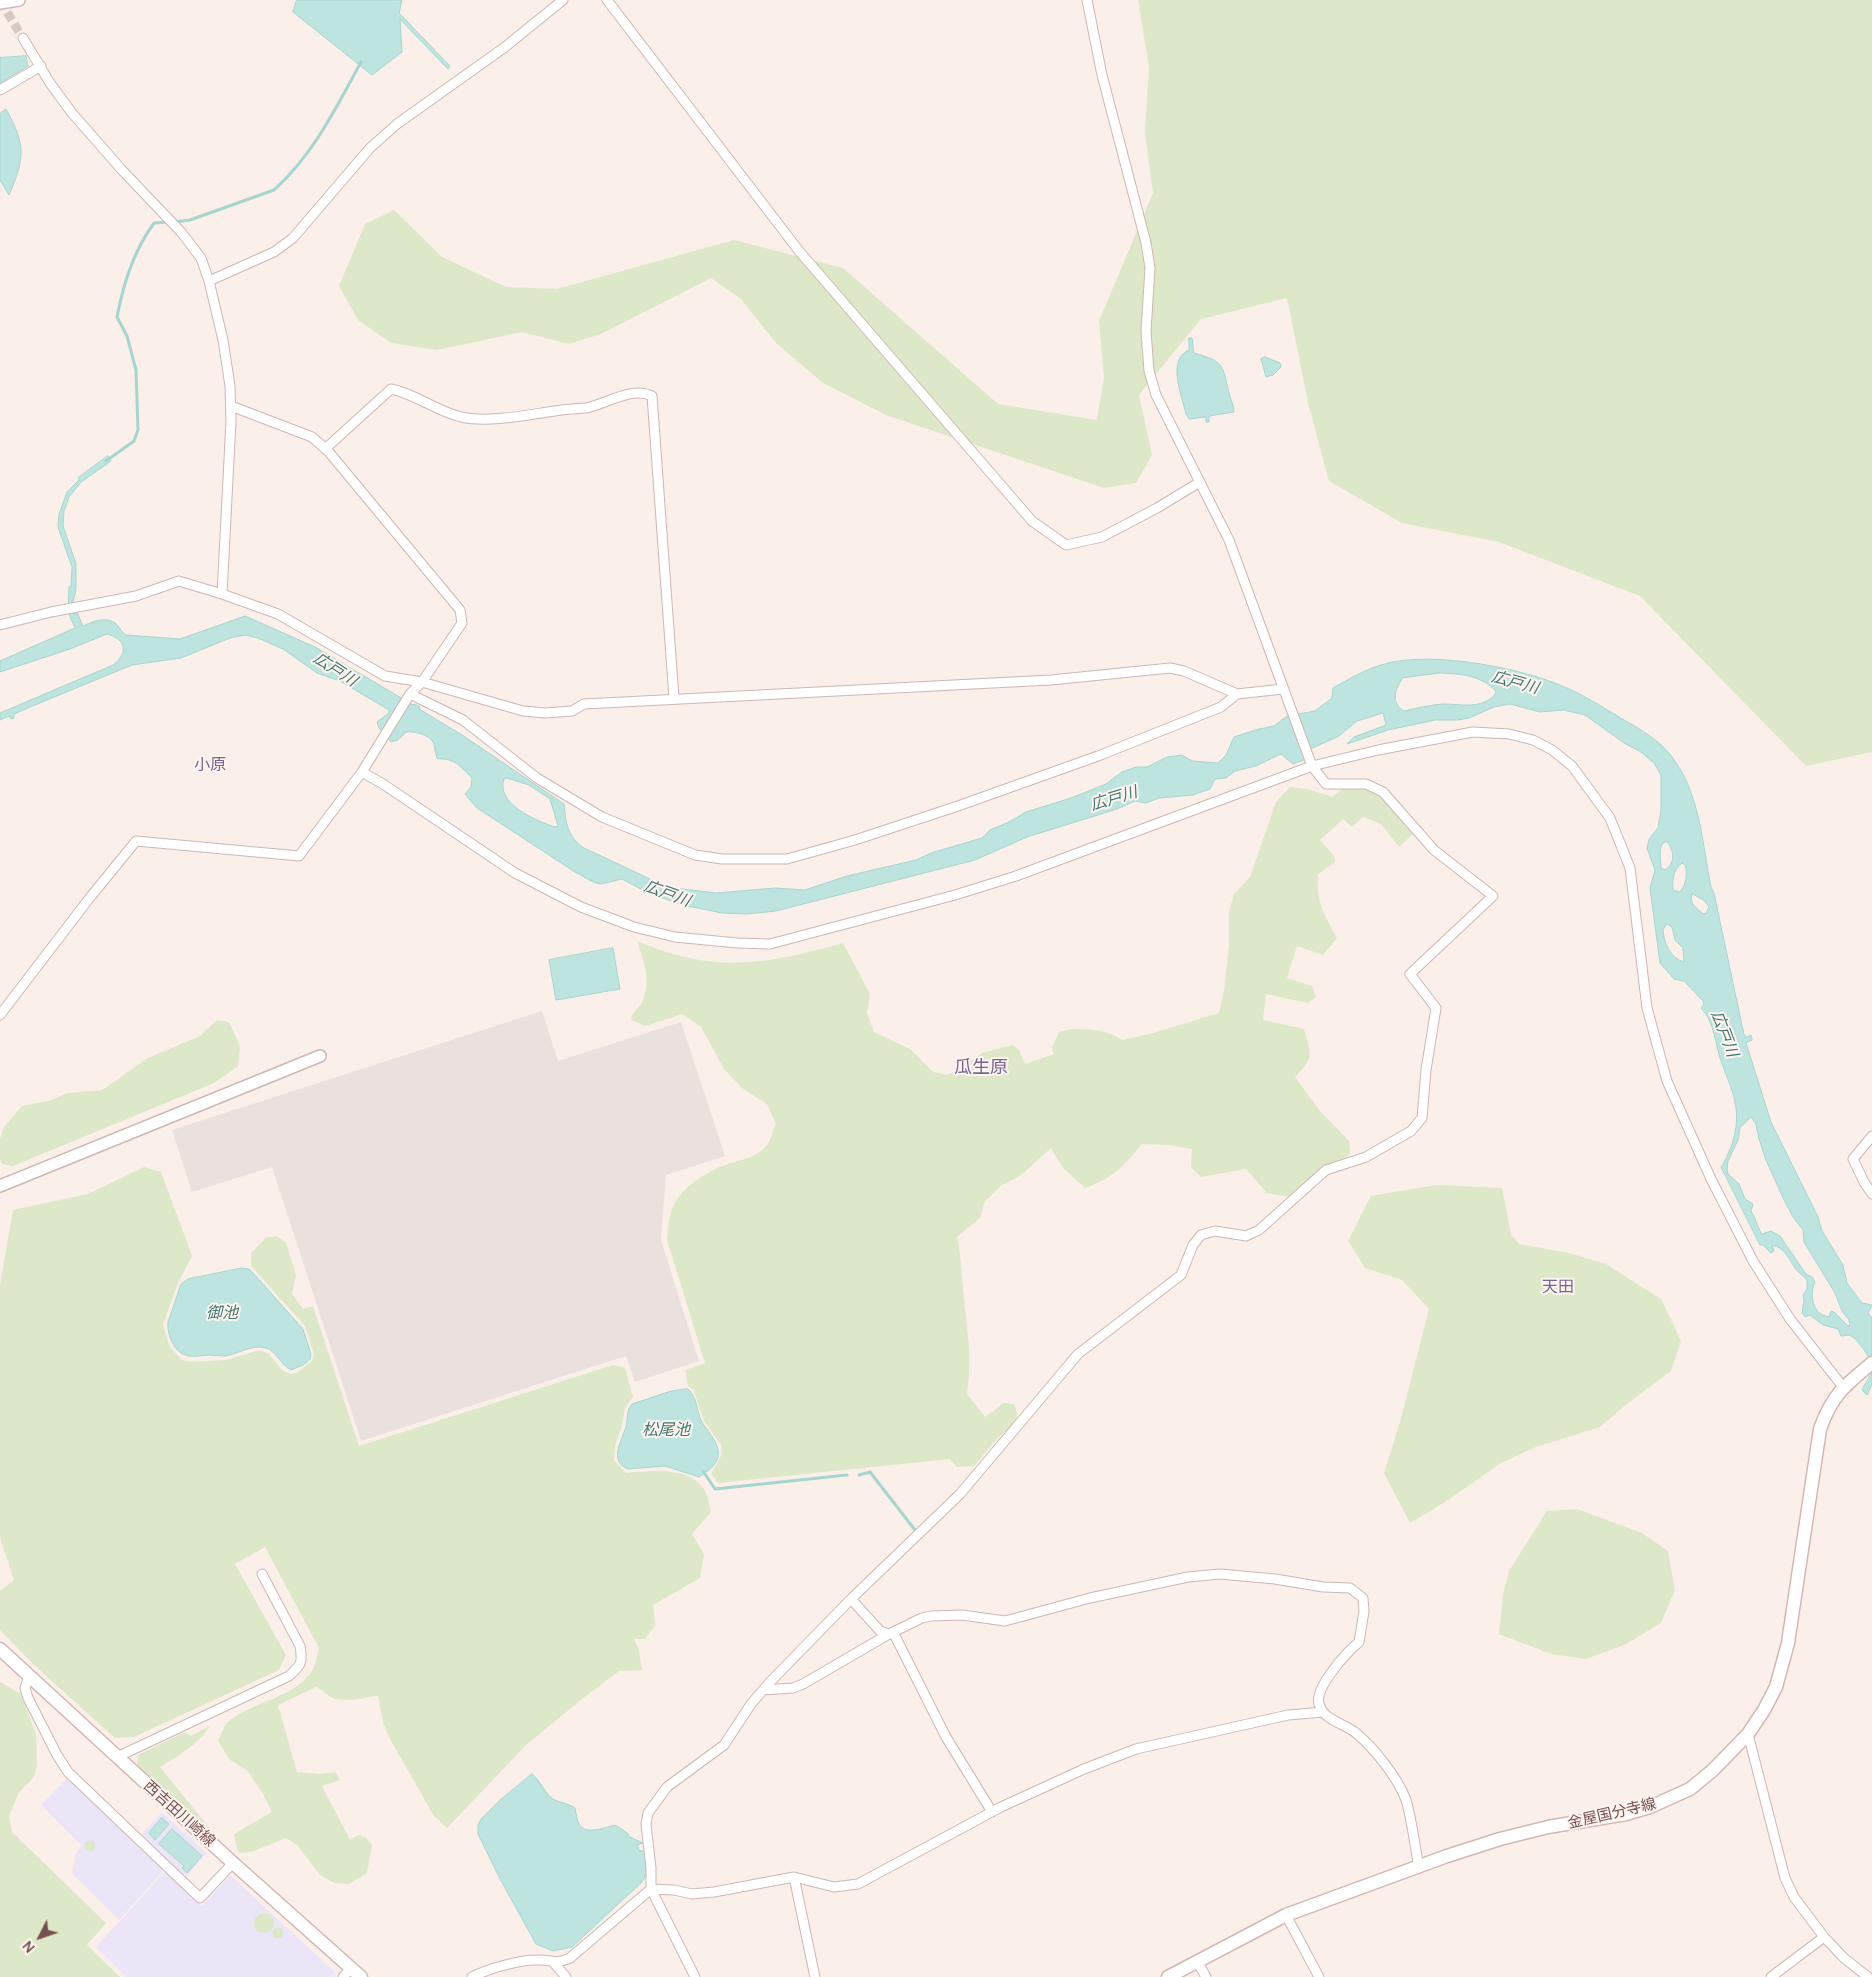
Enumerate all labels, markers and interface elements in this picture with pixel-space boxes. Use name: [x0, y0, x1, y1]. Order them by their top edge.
water label: 広戸川: [310, 649, 360, 691]
water label: 広戸川: [1489, 668, 1541, 698]
district label: 小原: [194, 756, 226, 776]
water label: 広戸川: [1088, 783, 1140, 815]
water label: 広戸川: [641, 877, 693, 911]
water label: 広戸川: [1706, 1008, 1742, 1060]
district label: 瓜生原: [954, 1057, 1008, 1079]
district label: 天田: [1542, 1278, 1574, 1298]
water label: 御池: [206, 1304, 238, 1324]
water label: 松尾池: [642, 1421, 690, 1441]
street label: 西吉田川崎線: [140, 1777, 218, 1851]
street label: 金屋国分寺線: [1566, 1795, 1658, 1833]
north arrow: [15, 1912, 65, 1962]
text: N: [18, 1937, 39, 1957]

